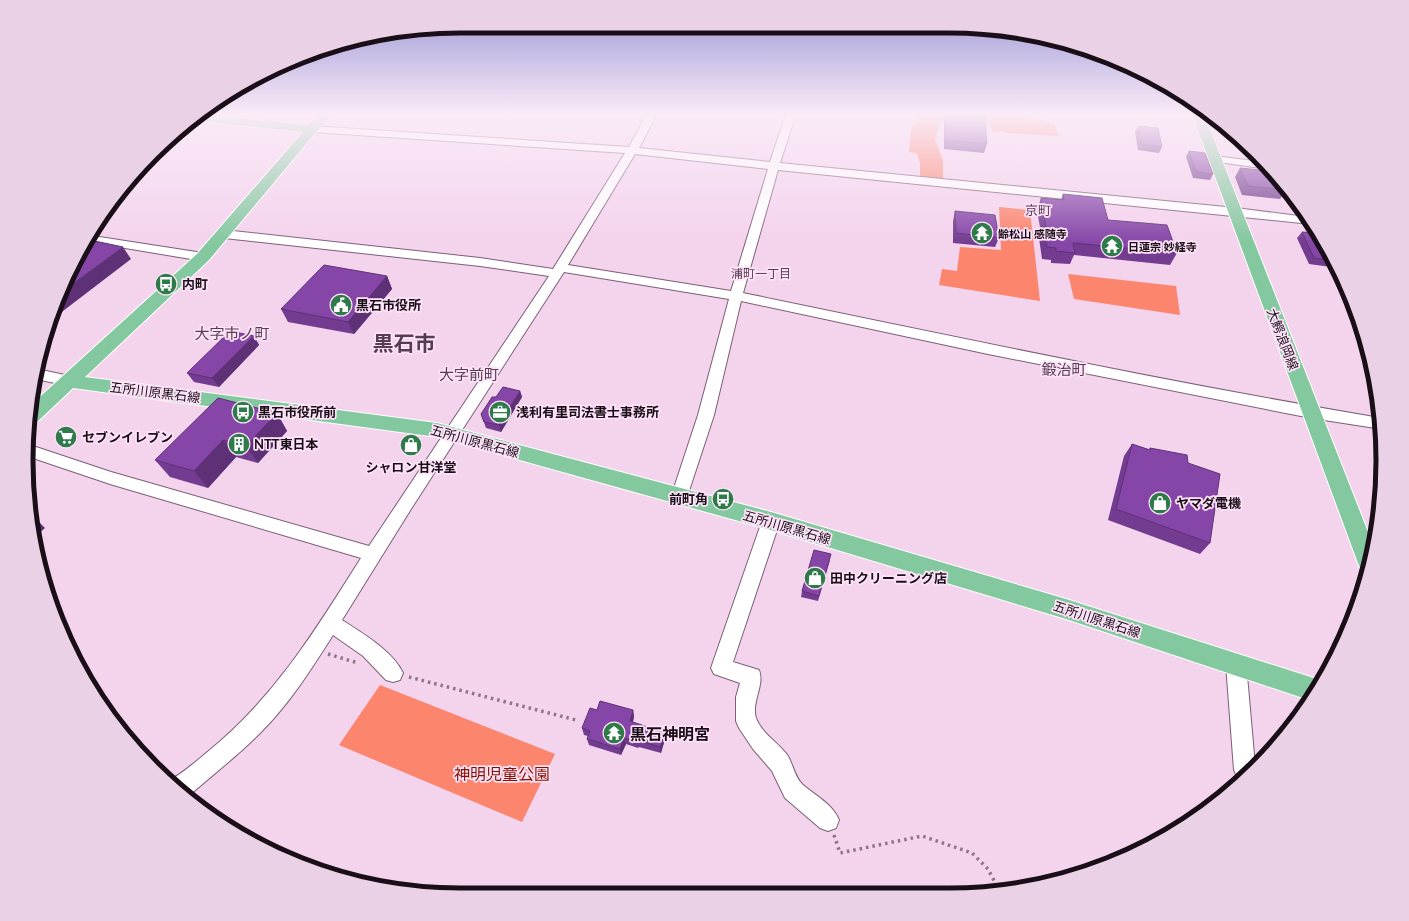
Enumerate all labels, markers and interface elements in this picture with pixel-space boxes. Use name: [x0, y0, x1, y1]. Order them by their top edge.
district label: 京町: [1025, 202, 1051, 218]
temple icon: 齢松山 感随寺: [969, 220, 995, 246]
place label: 齢松山 感随寺: [998, 227, 1067, 240]
temple icon: 日蓮宗 妙経寺: [1099, 233, 1125, 259]
place label: 日蓮宗 妙経寺: [1128, 240, 1197, 253]
district label: 浦町一丁目: [731, 266, 791, 281]
bus stop icon: 内町: [153, 271, 179, 297]
place label: 内町: [182, 276, 208, 292]
public building icon: 黒石市役所: [328, 292, 354, 318]
place label: 黒石市役所: [356, 297, 421, 313]
street label: 大鰐浪岡線: [1264, 306, 1302, 372]
district label: 大字市ノ町: [194, 324, 270, 342]
district label: 黒石市: [373, 330, 436, 355]
district label: 鍛治町: [1041, 360, 1087, 378]
district label: 大字前町: [439, 365, 499, 383]
street label: 五所川原黒石線: [109, 379, 201, 405]
bus stop icon: 黒石市役所前: [230, 399, 256, 425]
office icon: 浅利有里司法書士事務所: [487, 399, 513, 425]
place label: 黒石市役所前: [258, 404, 336, 420]
place label: 浅利有里司法書士事務所: [516, 404, 659, 420]
street label: 五所川原黒石線: [429, 421, 521, 461]
supermarket icon: セブンイレブン: [53, 424, 79, 450]
place label: セブンイレブン: [82, 429, 173, 445]
building icon: NTT東日本: [226, 431, 252, 457]
shop icon: シャロン甘洋堂: [398, 432, 424, 458]
place label: NTT東日本: [254, 436, 319, 452]
place label: シャロン甘洋堂: [365, 459, 457, 475]
bus stop icon: 前町角: [710, 486, 736, 512]
shop icon: ヤマダ電機: [1147, 490, 1173, 516]
place label: 前町角: [669, 491, 708, 507]
place label: ヤマダ電機: [1176, 495, 1241, 511]
street label: 五所川原黒石線: [741, 507, 833, 547]
shop icon: 田中クリーニング店: [802, 565, 828, 591]
place label: 田中クリーニング店: [830, 570, 947, 586]
street label: 五所川原黒石線: [1051, 597, 1143, 641]
temple icon: 黒石神明宮: [601, 720, 627, 746]
place label: 黒石神明宮: [630, 724, 710, 743]
park label: 神明児童公園: [454, 764, 550, 783]

